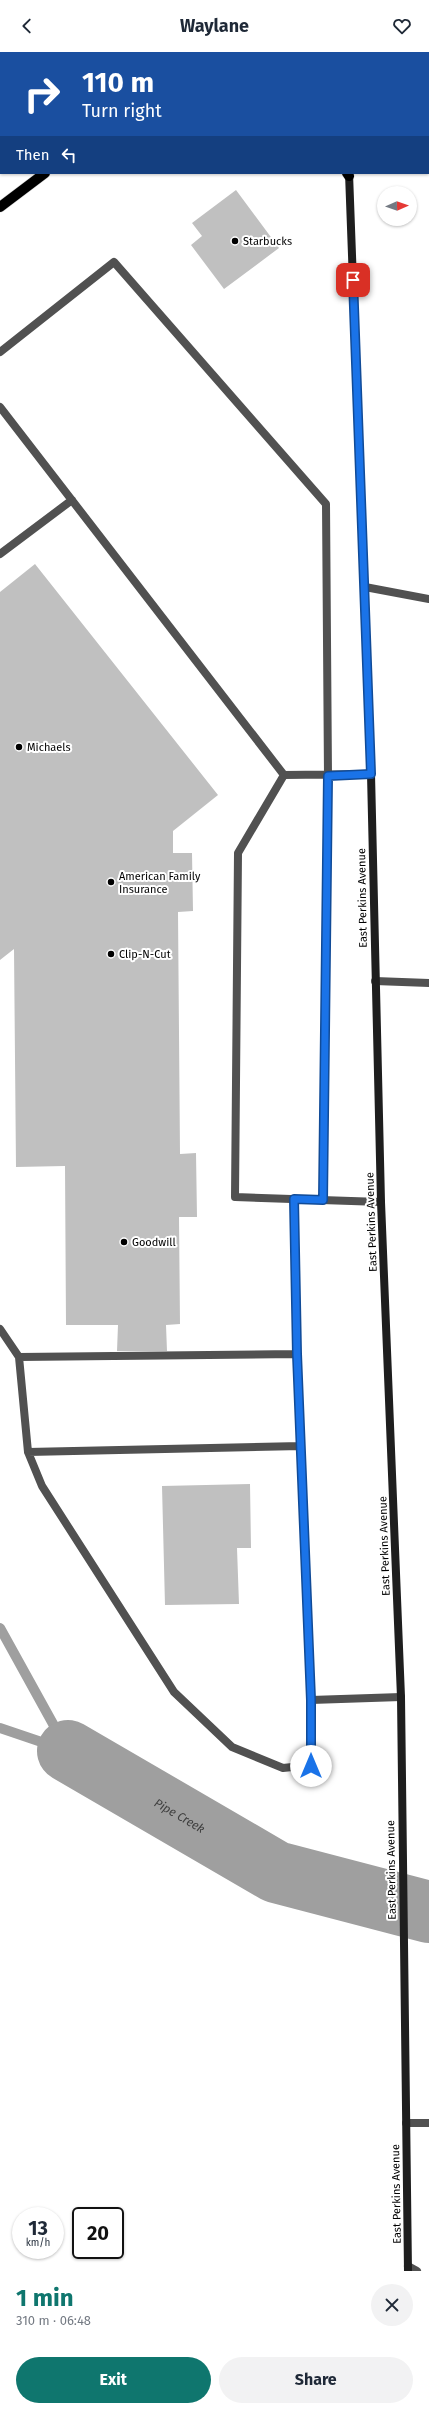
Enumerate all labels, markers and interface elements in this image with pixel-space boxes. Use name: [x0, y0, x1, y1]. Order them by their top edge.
icon: back: [16, 15, 38, 37]
text: Waylane: [180, 15, 249, 37]
icon: heart: [391, 15, 413, 37]
text: 110 m: [82, 66, 154, 99]
icon: right: [16, 68, 68, 120]
text: Turn right: [82, 100, 162, 122]
icon: left: [58, 144, 80, 166]
text: Then: [16, 146, 50, 164]
north arrow: [377, 186, 417, 226]
map controls: [377, 186, 417, 226]
place label: Starbucks: [243, 235, 292, 248]
marker: Starbucks: [230, 236, 240, 246]
pin: [336, 263, 370, 297]
icon: arrive: [342, 269, 364, 291]
place label: Michaels: [27, 741, 71, 754]
marker: Michaels: [14, 742, 24, 752]
street label: East Perkins Avenue: [355, 848, 370, 948]
place label: American Family Insurance: [119, 870, 201, 896]
marker: American Family Insurance: [106, 877, 116, 887]
place label: Clip-N-Cut: [119, 948, 171, 961]
marker: Clip-N-Cut: [106, 949, 116, 959]
street label: East Perkins Avenue: [363, 1172, 380, 1272]
place label: Goodwill: [132, 1236, 176, 1249]
marker: Goodwill: [119, 1237, 129, 1247]
street label: East Perkins Avenue: [376, 1496, 393, 1596]
position arrow: [290, 1745, 332, 1787]
water label: Pipe Creek: [152, 1796, 208, 1836]
street label: East Perkins Avenue: [384, 1820, 399, 1920]
street label: East Perkins Avenue: [389, 2144, 404, 2244]
speed limit sign: 20: [72, 2207, 124, 2259]
text: 13: [28, 2216, 48, 2240]
text: km/h: [26, 2237, 50, 2249]
text: 1 min: [16, 2284, 74, 2312]
button: close: [371, 2284, 413, 2326]
text: 310 m · 06:48: [16, 2313, 91, 2328]
button: Exit: [16, 2357, 211, 2403]
button: Share: [219, 2357, 413, 2403]

